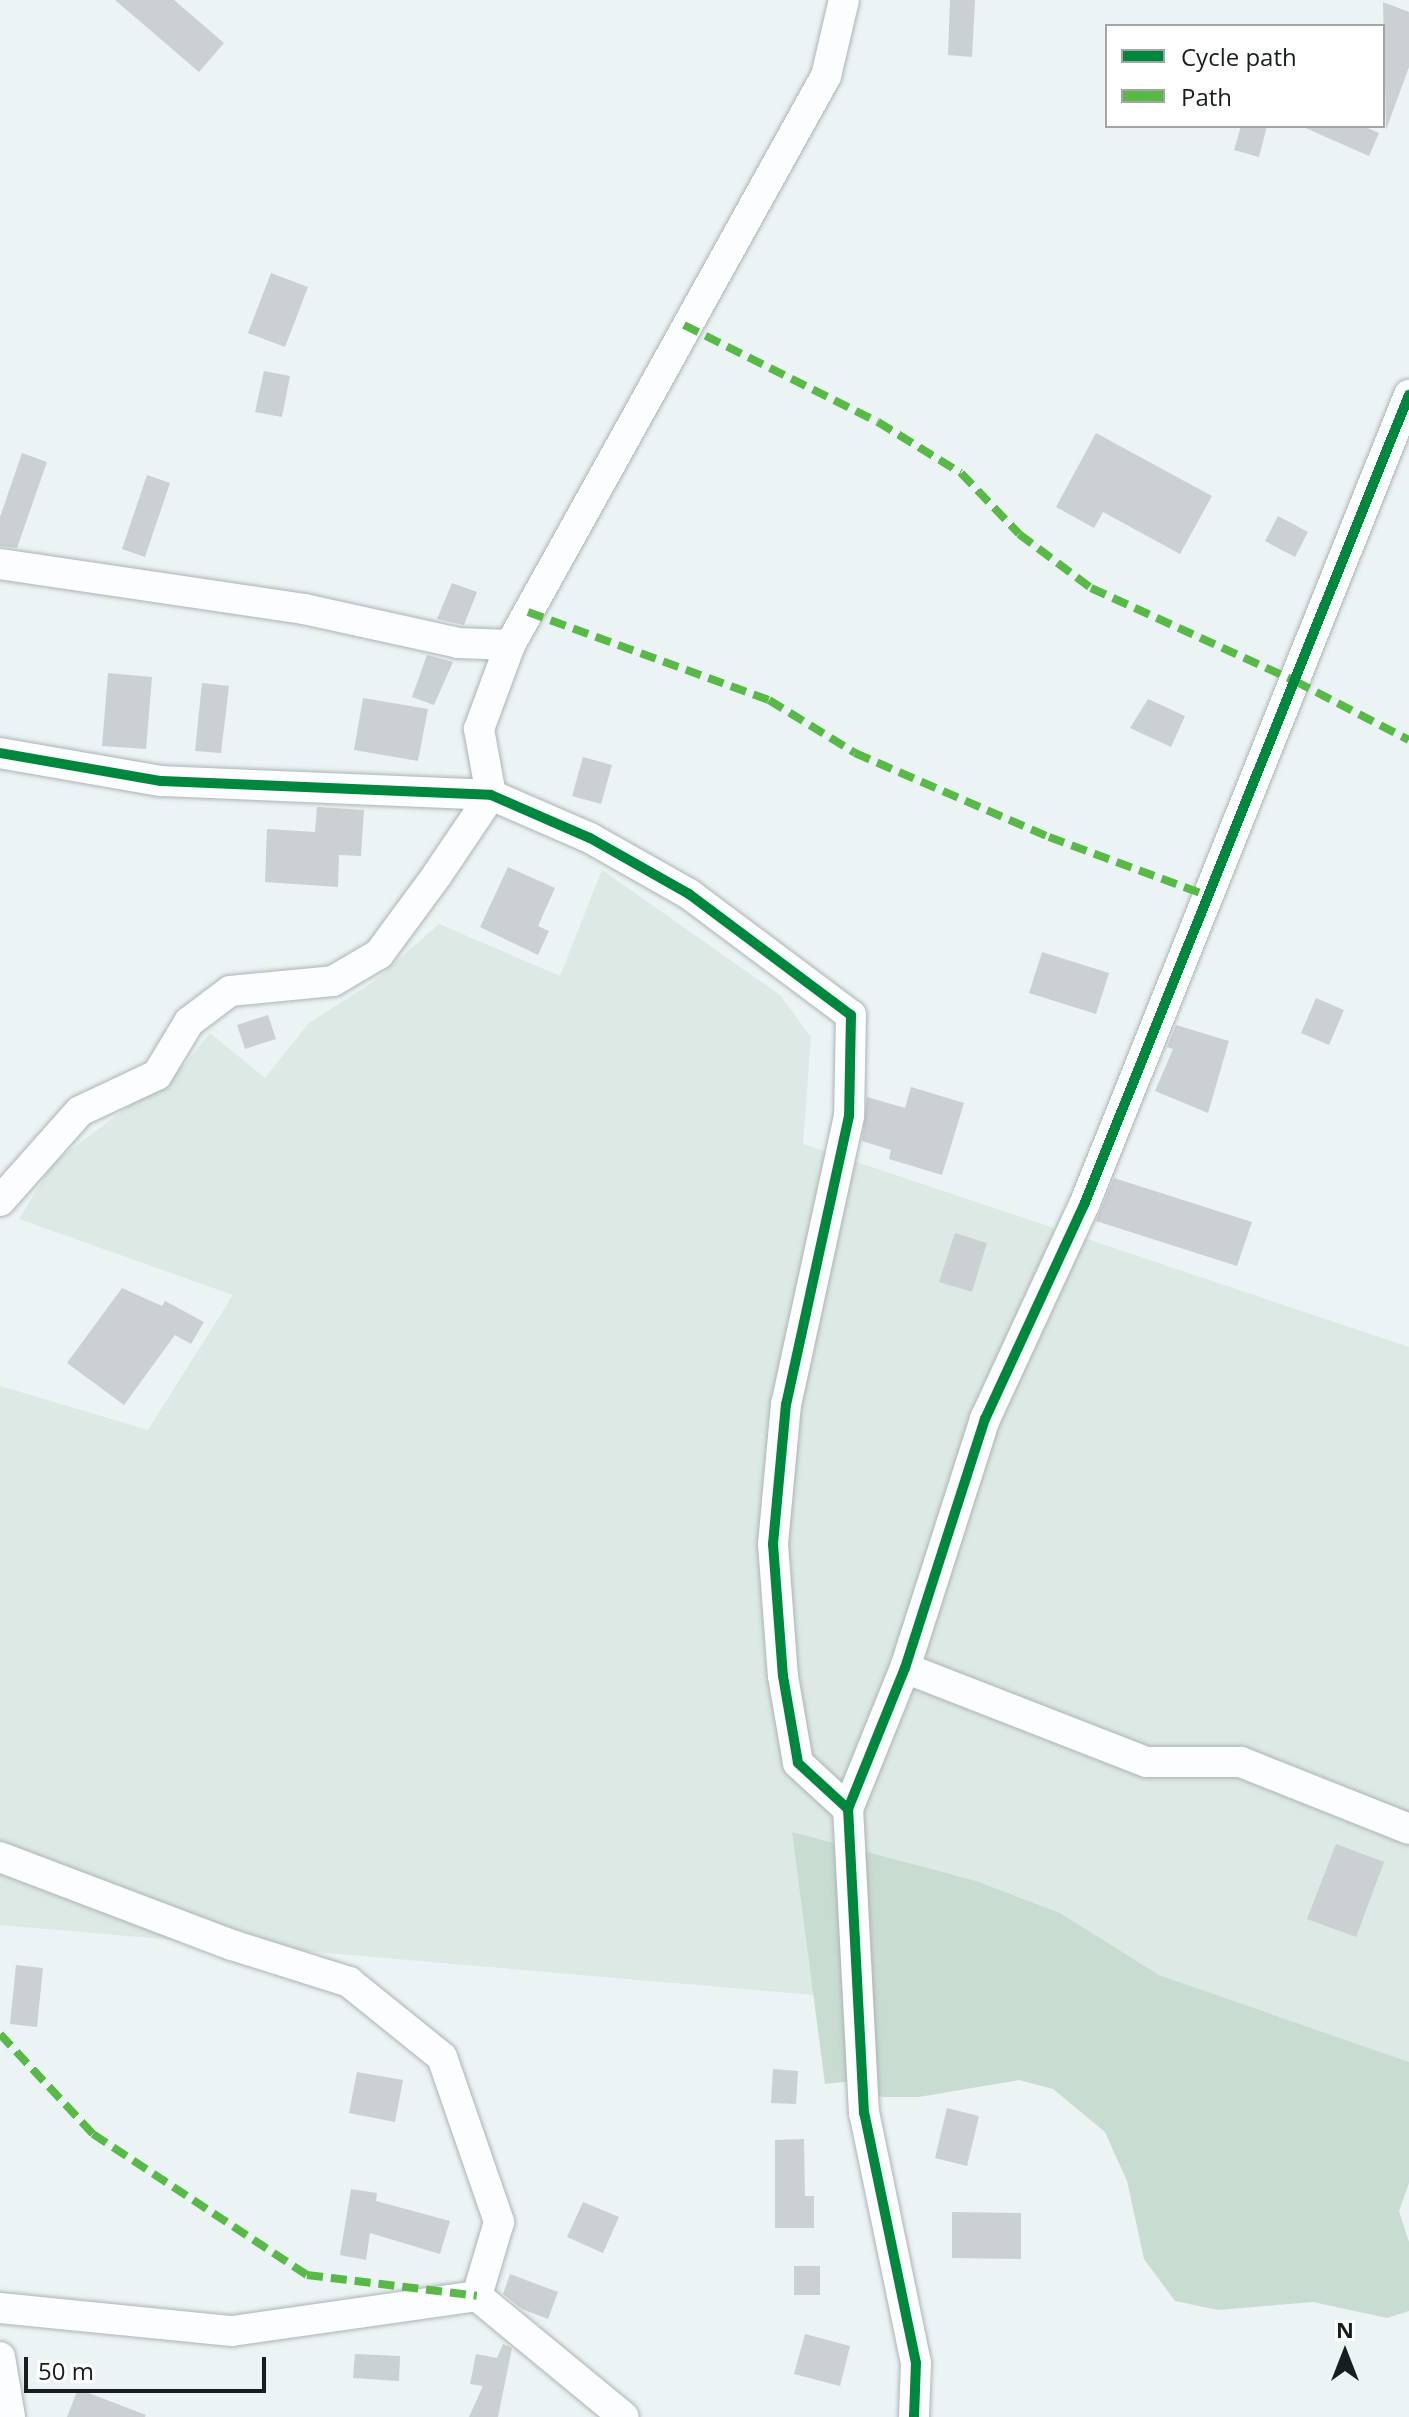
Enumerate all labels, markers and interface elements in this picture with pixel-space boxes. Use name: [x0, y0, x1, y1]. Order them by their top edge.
legend: [1105, 24, 1385, 128]
text: Cycle path: [1181, 40, 1297, 73]
text: Path: [1181, 80, 1232, 113]
north arrow: [1305, 2313, 1385, 2393]
text: N: [1336, 2314, 1354, 2344]
scale bar: [28, 2341, 270, 2391]
text: 50 m: [38, 2354, 94, 2387]

